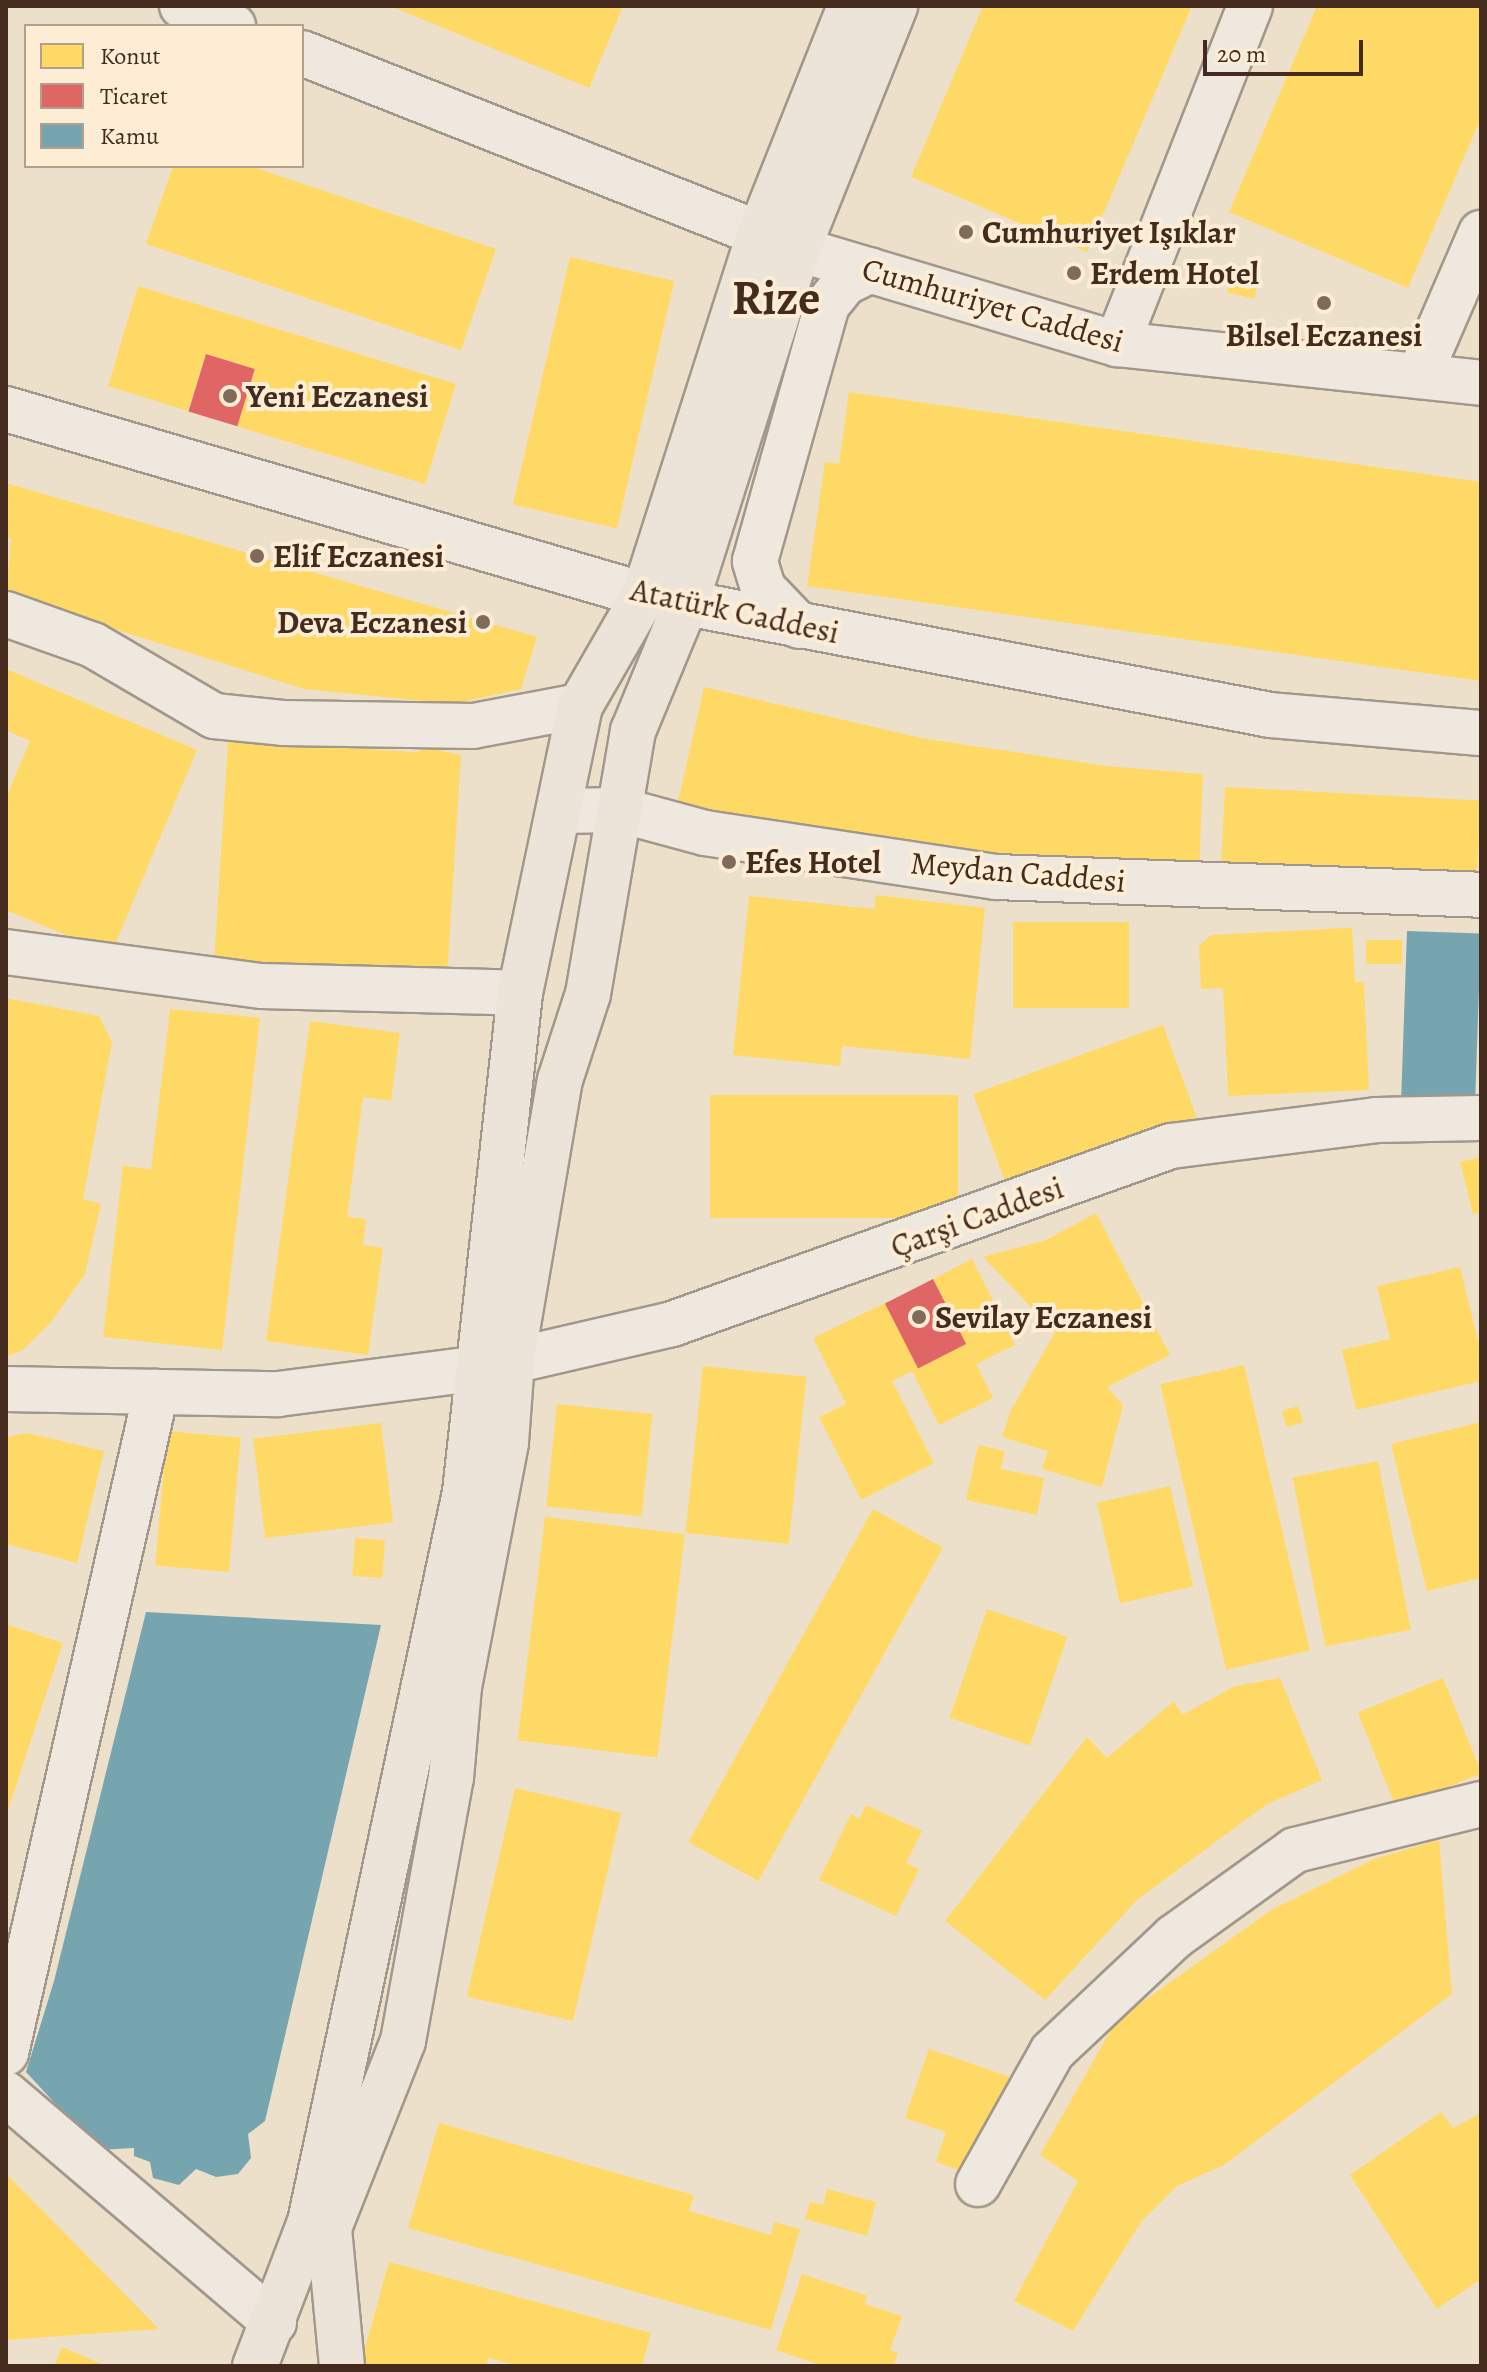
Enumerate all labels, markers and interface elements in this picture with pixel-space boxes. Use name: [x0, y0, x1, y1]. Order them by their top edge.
legend: [24, 24, 304, 168]
scale bar: [1207, 24, 1367, 74]
text: 20 m: [1217, 38, 1266, 70]
text: Konut: [100, 40, 160, 72]
text: Ticaret: [100, 80, 168, 112]
text: Kamu: [100, 120, 159, 152]
place label: Cumhuriyet Işıklar: [982, 213, 1236, 251]
marker: Cumhuriyet Işıklar: [957, 223, 975, 241]
street label: Cumhuriyet Caddesi: [858, 249, 1128, 361]
place label: Erdem Hotel: [1090, 254, 1259, 292]
marker: Erdem Hotel: [1065, 264, 1083, 282]
district label: Rize: [732, 270, 820, 328]
marker: Bilsel Eczanesi: [1315, 294, 1333, 312]
place label: Bilsel Eczanesi: [1226, 316, 1422, 354]
place label: Yeni Eczanesi: [246, 377, 428, 415]
marker: Yeni Eczanesi: [221, 387, 239, 405]
place label: Elif Eczanesi: [273, 537, 444, 575]
marker: Elif Eczanesi: [248, 547, 266, 565]
street label: Atatürk Caddesi: [627, 570, 843, 652]
place label: Deva Eczanesi: [277, 603, 467, 641]
marker: Deva Eczanesi: [474, 613, 492, 631]
place label: Efes Hotel: [745, 843, 881, 881]
street label: Meydan Caddesi: [909, 843, 1127, 901]
marker: Efes Hotel: [720, 853, 738, 871]
street label: Çarşi Caddesi: [885, 1168, 1069, 1266]
place label: Sevilay Eczanesi: [935, 1298, 1152, 1336]
marker: Sevilay Eczanesi: [910, 1308, 928, 1326]

